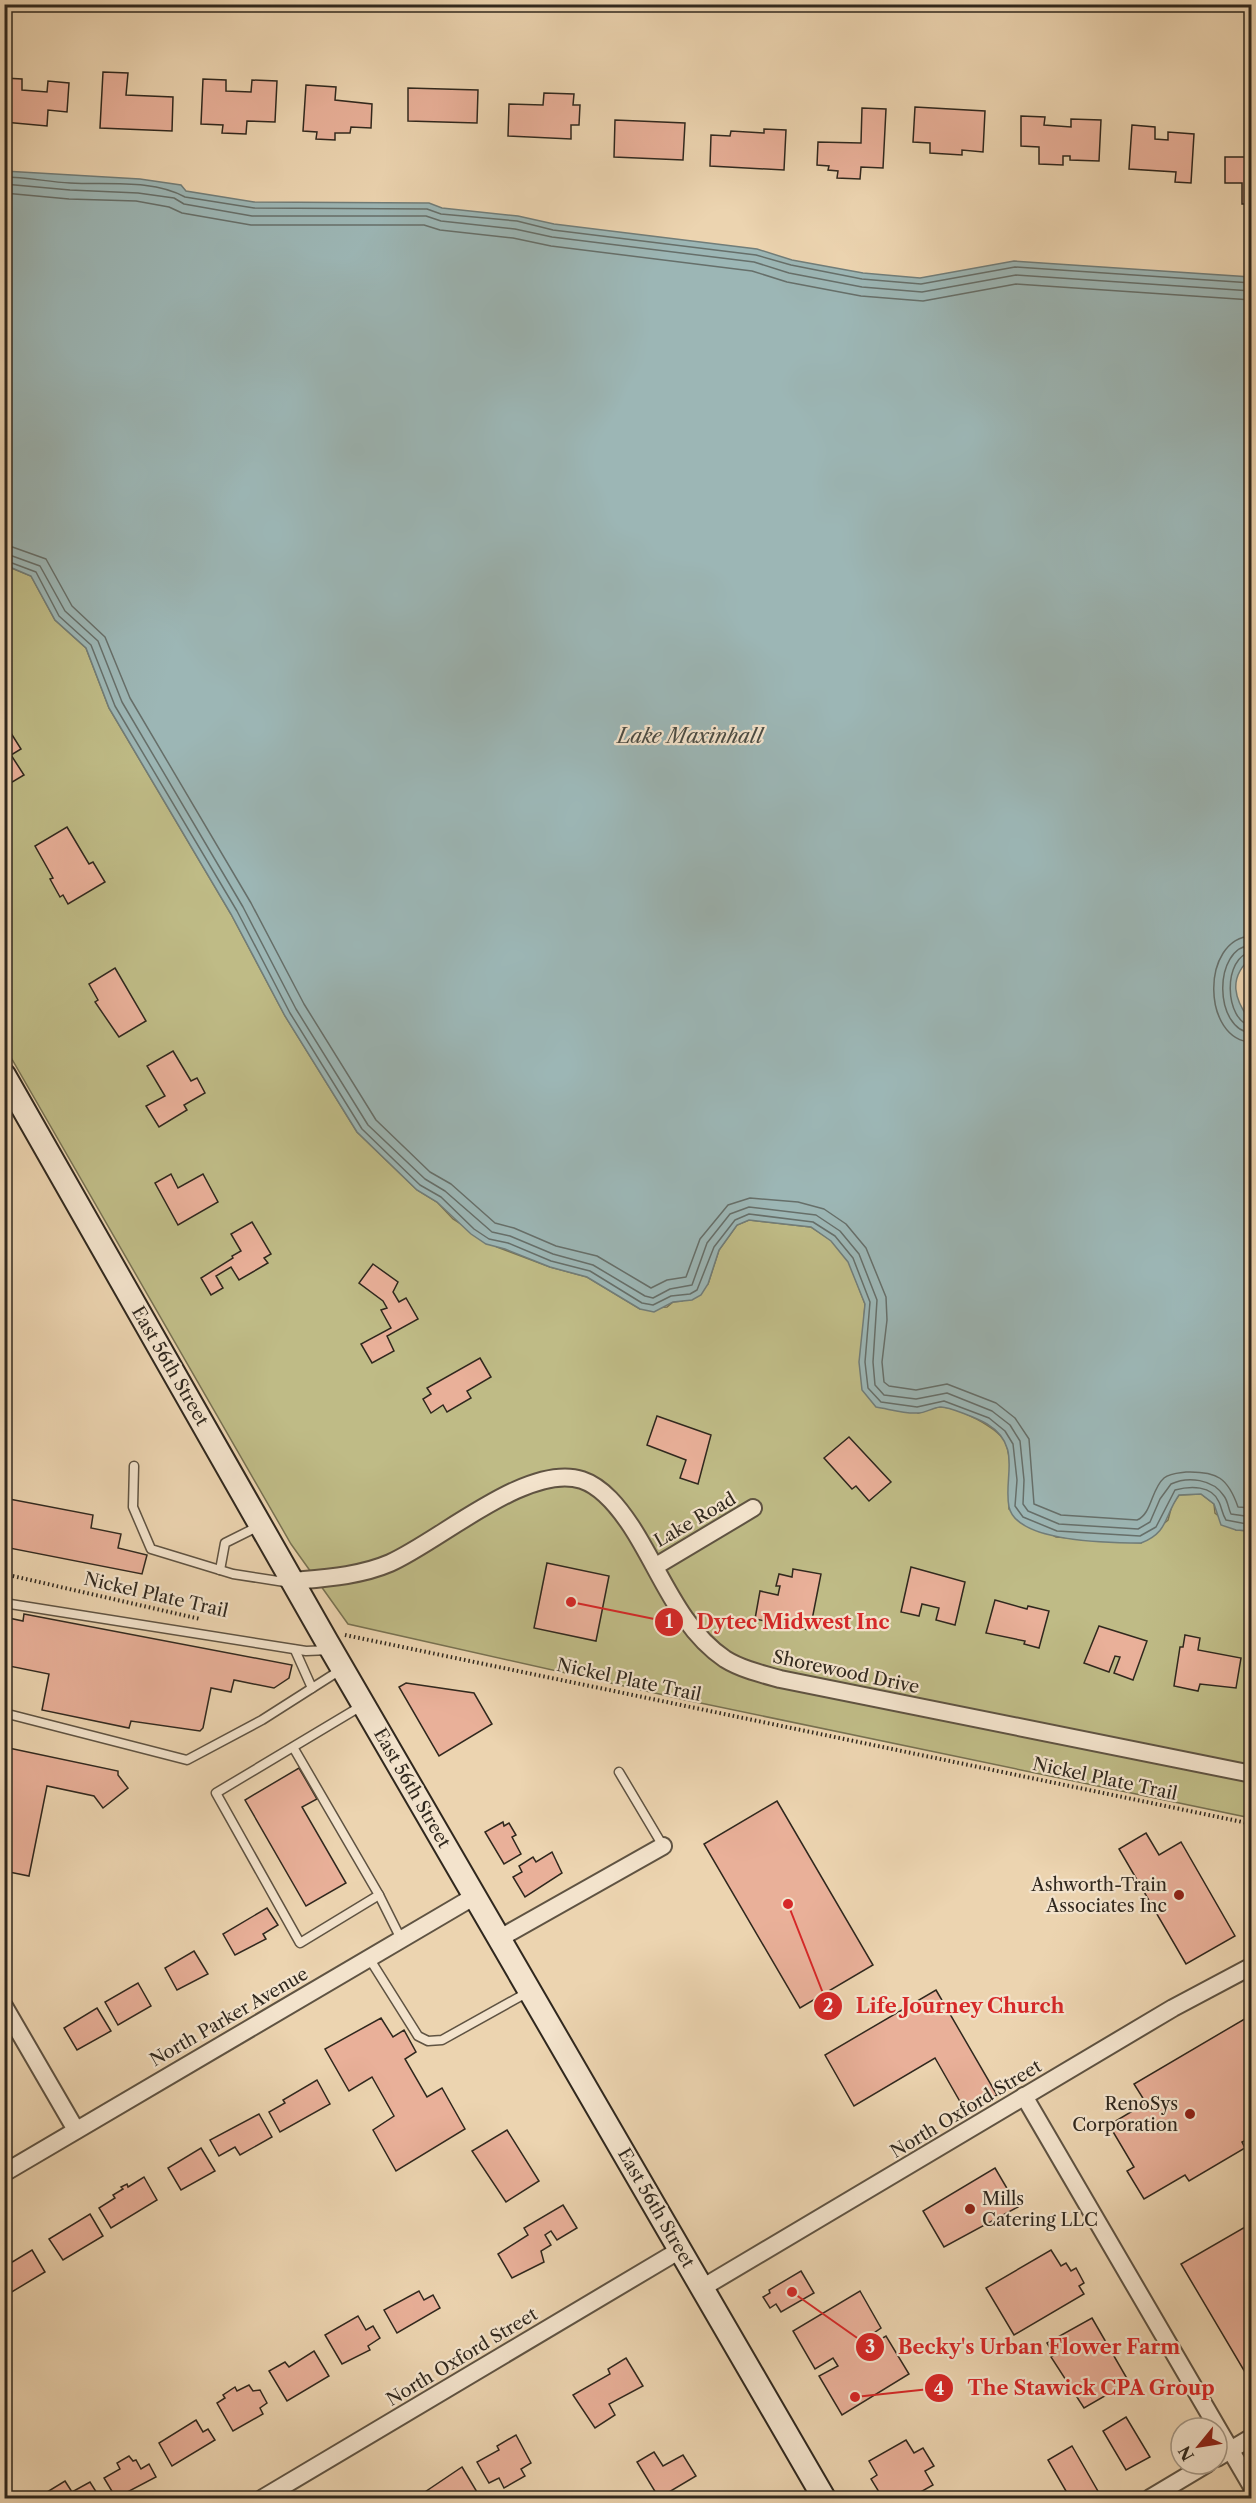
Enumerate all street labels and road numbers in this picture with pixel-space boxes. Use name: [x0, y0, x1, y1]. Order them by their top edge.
street label: East 56th Street: [127, 1302, 213, 1430]
street label: Lake Road: [650, 1488, 740, 1552]
street label: Nickel Plate Trail: [82, 1568, 230, 1622]
street label: Shorewood Drive: [771, 1646, 921, 1698]
street label: Nickel Plate Trail: [555, 1654, 703, 1706]
street label: East 56th Street: [369, 1724, 455, 1852]
street label: Nickel Plate Trail: [1031, 1753, 1179, 1805]
street label: North Parker Avenue: [146, 1963, 312, 2071]
street label: North Oxford Street: [887, 2055, 1046, 2163]
street label: East 56th Street: [613, 2144, 699, 2272]
street label: North Oxford Street: [383, 2303, 542, 2411]

